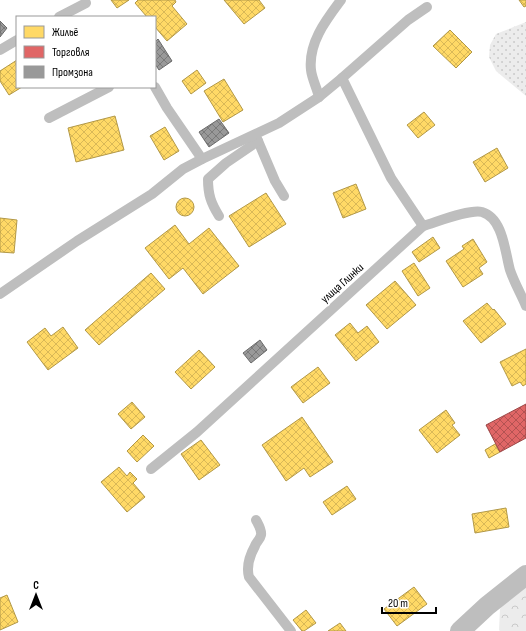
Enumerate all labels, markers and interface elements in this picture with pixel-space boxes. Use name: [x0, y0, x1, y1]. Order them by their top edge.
legend: [16, 16, 156, 88]
text: Жильё: [52, 25, 79, 40]
text: Торговля: [52, 45, 90, 60]
text: Промзона: [52, 65, 93, 80]
street label: улица Глинки: [318, 260, 367, 307]
north arrow: [16, 575, 56, 615]
text: С: [33, 579, 39, 592]
scale bar: [382, 589, 436, 615]
text: 20 m: [388, 596, 408, 611]

